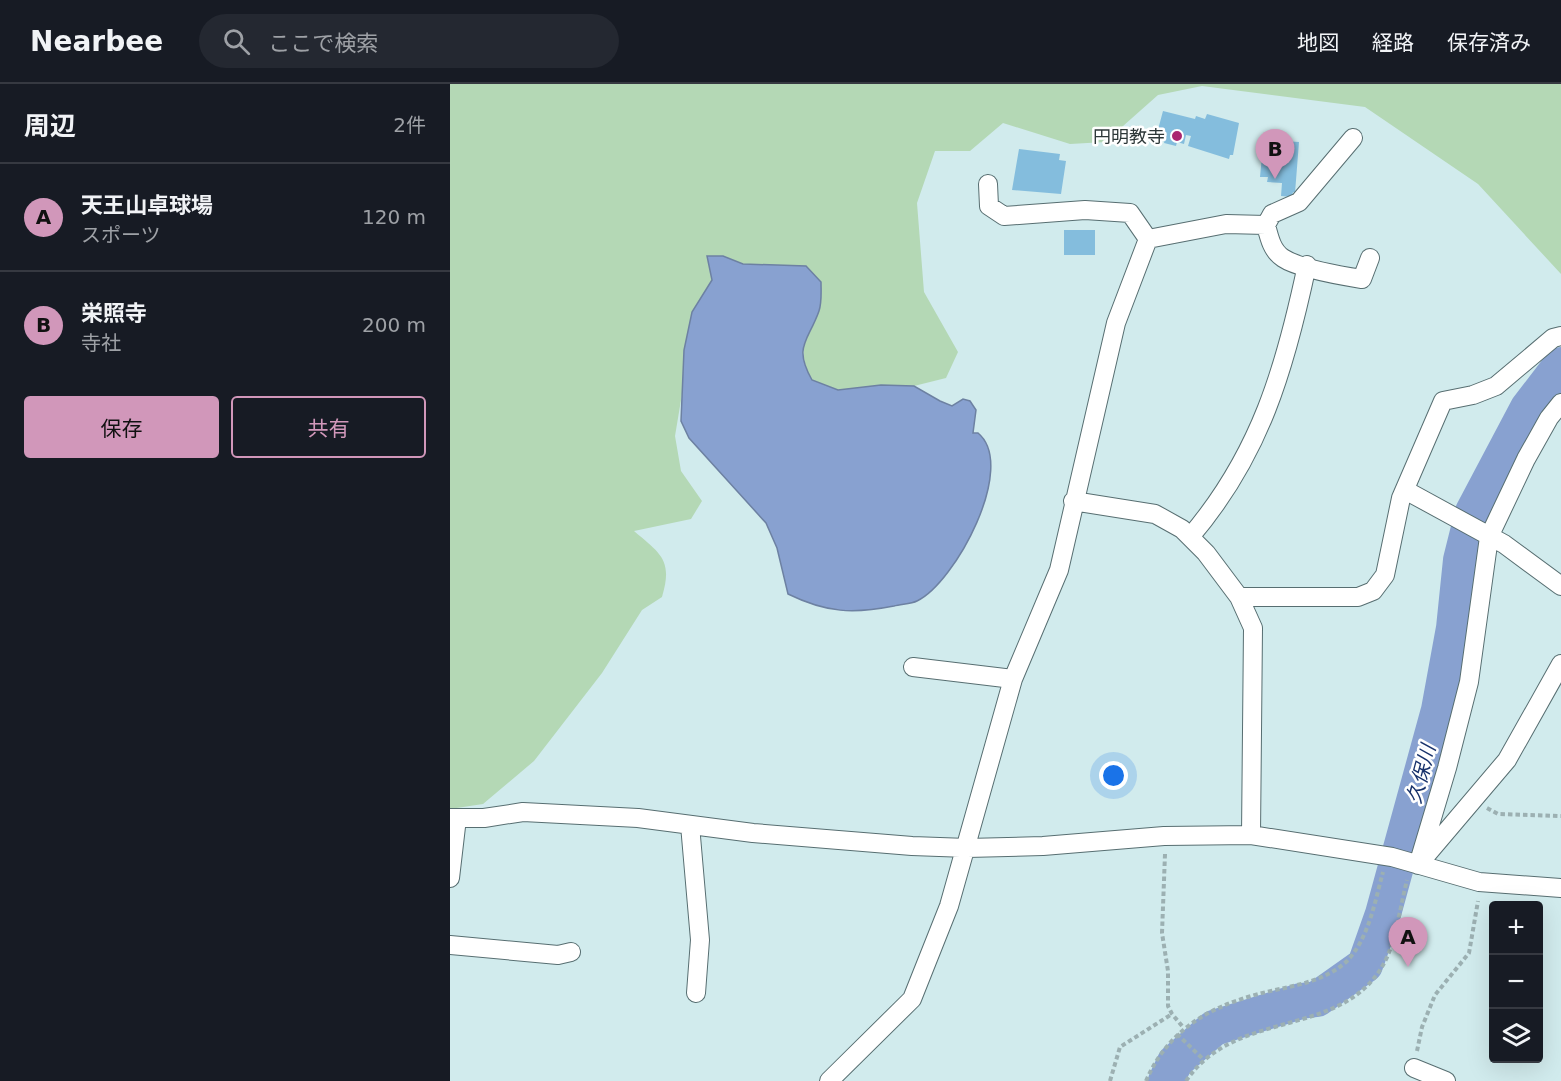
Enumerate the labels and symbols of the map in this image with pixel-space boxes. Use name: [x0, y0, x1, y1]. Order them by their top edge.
place label: 円明教寺: [1093, 126, 1165, 147]
marker: 円明教寺: [1170, 129, 1184, 143]
pin: B: [1256, 130, 1294, 179]
water label: 久保川: [1402, 740, 1441, 806]
your location: [1099, 761, 1128, 790]
pin: A: [1388, 918, 1428, 967]

